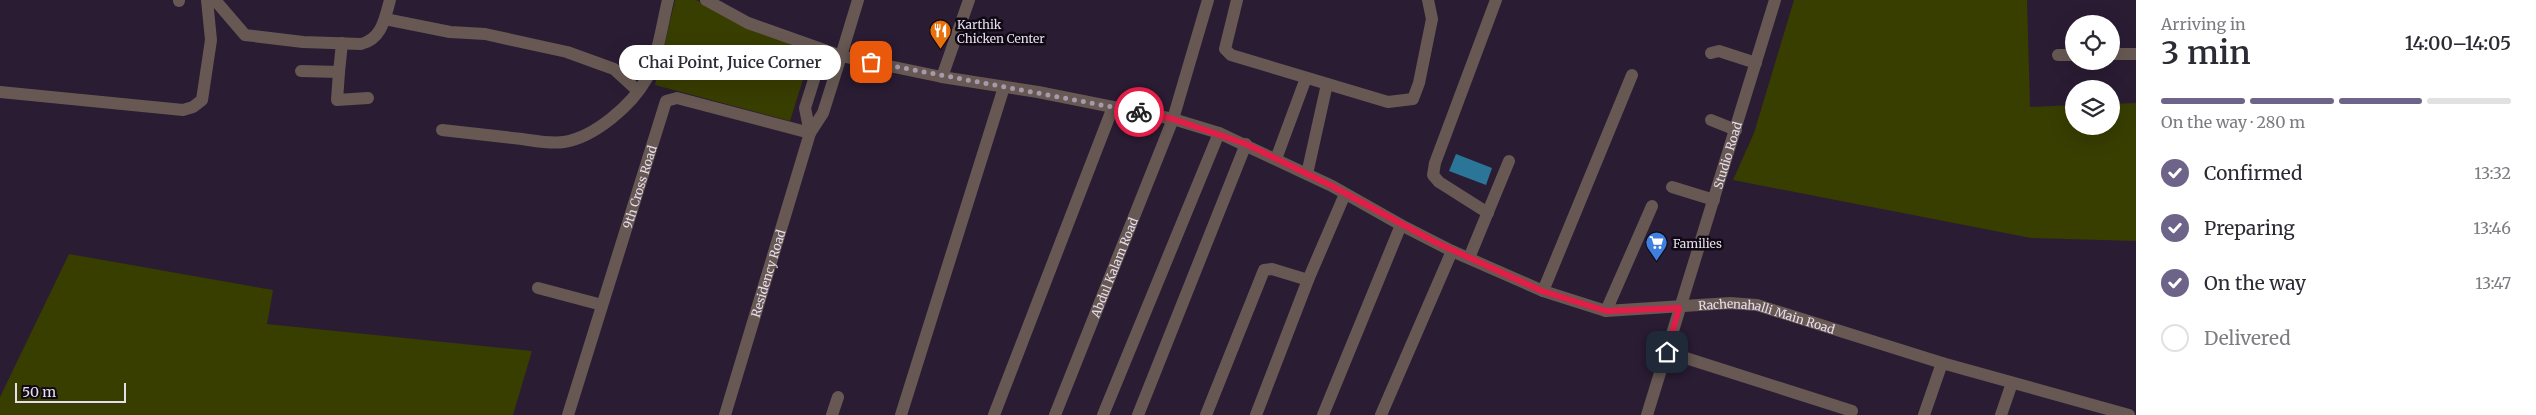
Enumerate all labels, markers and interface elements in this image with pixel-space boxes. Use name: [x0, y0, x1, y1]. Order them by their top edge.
text: Arriving in: [2161, 14, 2246, 34]
map controls: [2065, 15, 2120, 135]
button: locate: [2065, 15, 2120, 70]
place label: Karthik Chicken Center: [957, 17, 1045, 46]
restaurant icon: Karthik Chicken Center: [929, 19, 953, 50]
text: 14:00–14:05: [2405, 31, 2511, 55]
text: 3 min: [2161, 33, 2251, 73]
pin: [850, 41, 892, 83]
callout: Chai Point, Juice Corner: [618, 44, 841, 80]
icon: bag: [857, 48, 885, 76]
text: Chai Point, Juice Corner: [639, 52, 821, 72]
button: layers: [2065, 80, 2120, 135]
courier: [1114, 87, 1164, 137]
icon: bike: [1125, 98, 1153, 126]
text: On the way · 280 m: [2161, 112, 2305, 132]
street label: Studio Road: [1710, 120, 1745, 190]
street label: 9th Cross Road: [619, 143, 659, 230]
icon: check: [2161, 159, 2189, 187]
text: Confirmed: [2204, 161, 2302, 185]
text: 13:32: [2474, 163, 2511, 183]
icon: check: [2161, 214, 2189, 242]
street label: Abdul Kalam Road: [1087, 215, 1141, 320]
text: Preparing: [2204, 216, 2295, 240]
text: 13:46: [2473, 218, 2511, 238]
street label: Residency Road: [747, 228, 788, 319]
supermarket icon: Families: [1645, 231, 1669, 262]
place label: Families: [1673, 236, 1722, 251]
icon: check: [2161, 269, 2189, 297]
text: On the way: [2204, 271, 2306, 295]
text: 13:47: [2475, 273, 2511, 293]
street label: Rachenahalli Main Road: [1698, 295, 1837, 336]
text: Delivered: [2204, 326, 2291, 350]
pin: [1646, 331, 1688, 373]
icon: home: [1653, 338, 1681, 366]
scale bar: [15, 380, 126, 403]
text: 50 m: [22, 383, 56, 401]

